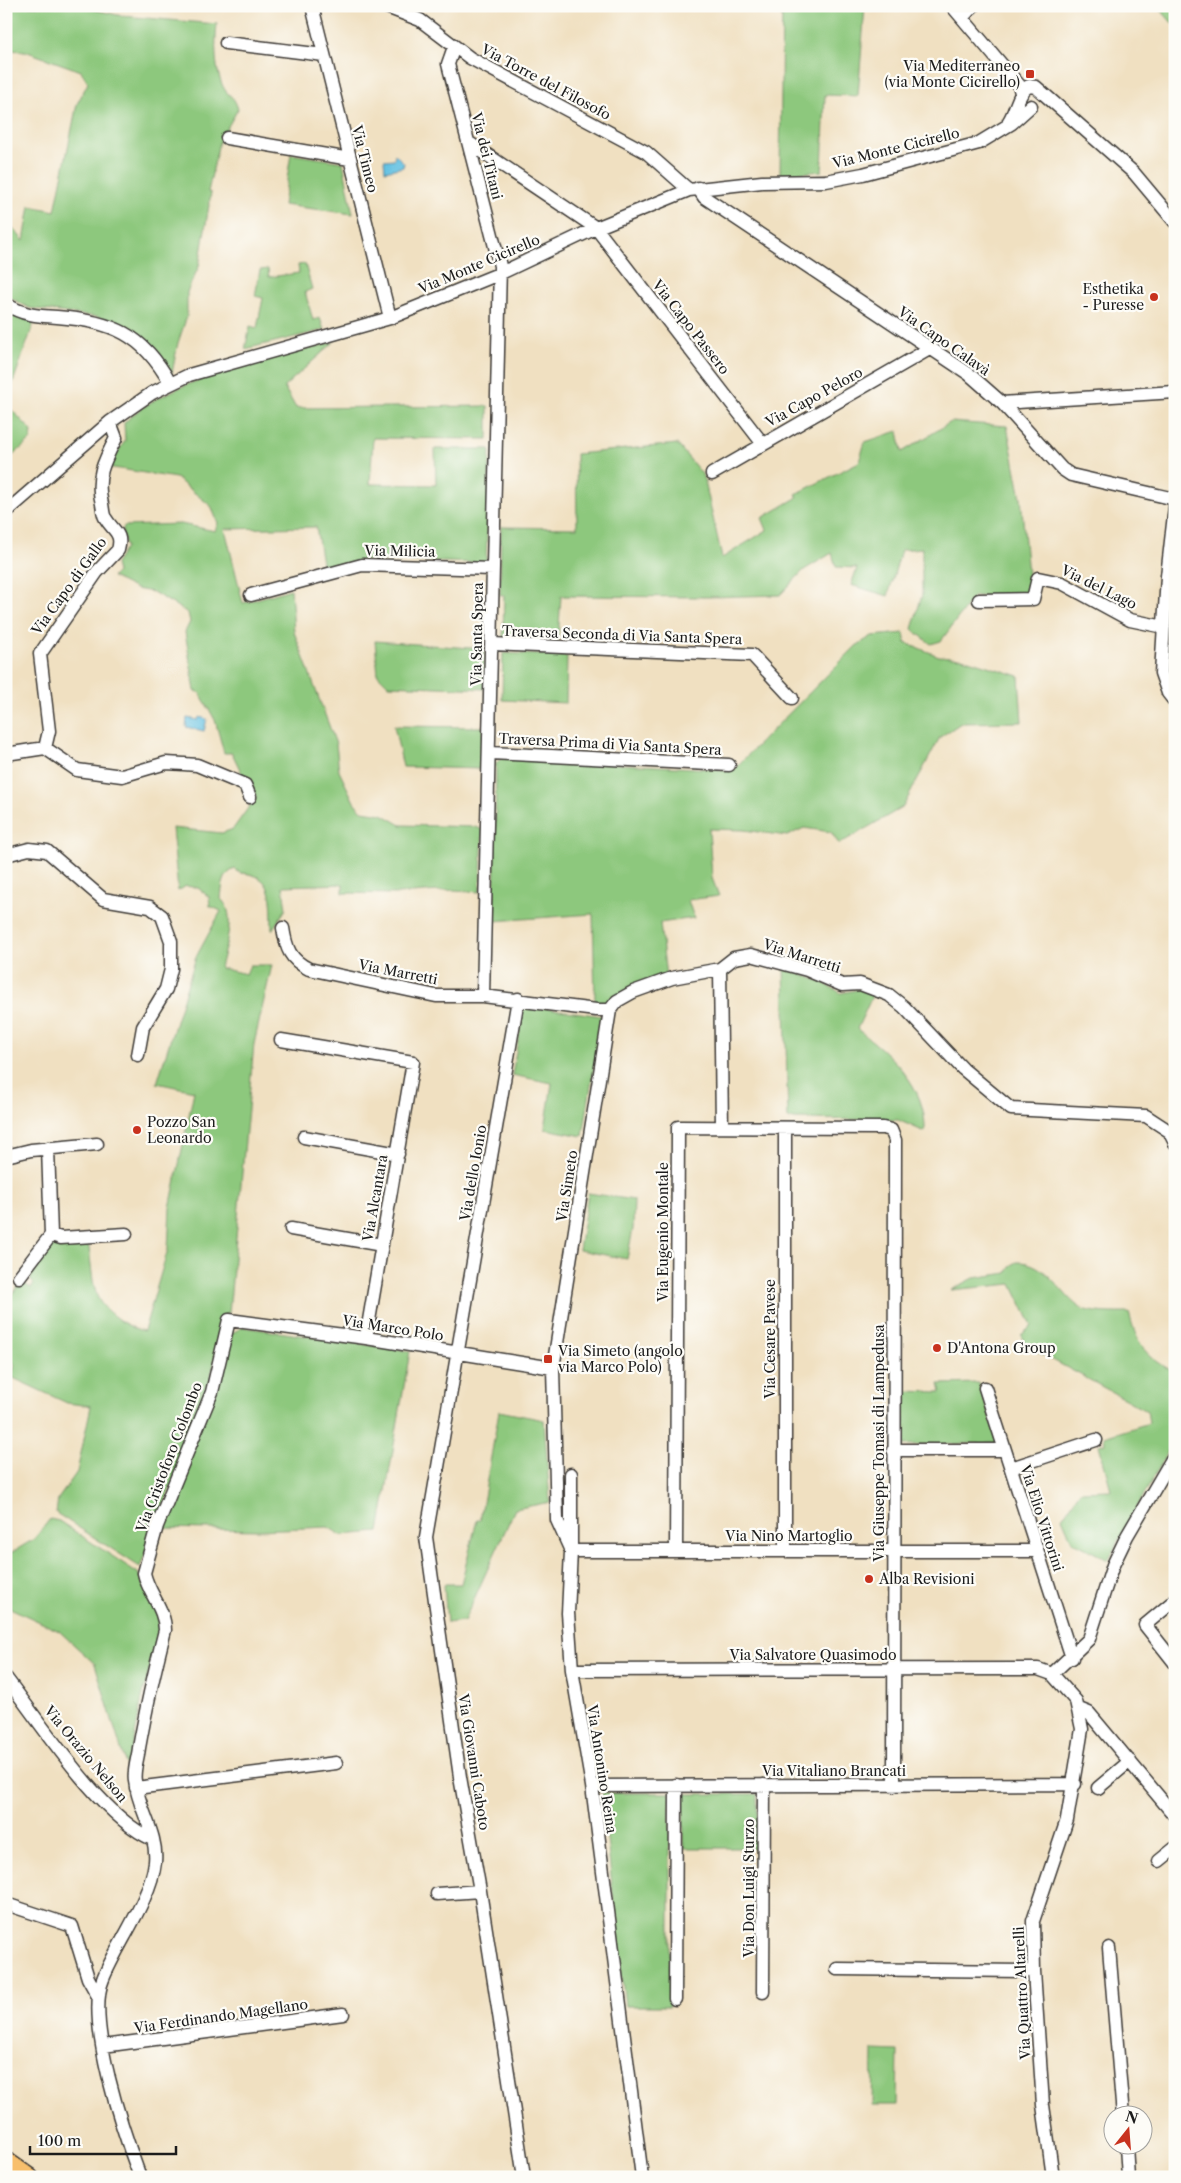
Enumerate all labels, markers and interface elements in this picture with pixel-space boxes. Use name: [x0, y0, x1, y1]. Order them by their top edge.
street label: Via Torre del Filosofo: [477, 40, 614, 124]
place label: Via Mediterraneo (via Monte Cicirello): [885, 57, 1020, 91]
marker: Via Mediterraneo (via Monte Cicirello): [1024, 68, 1036, 80]
street label: Via dei Titani: [467, 110, 507, 201]
street label: Via Timeo: [348, 122, 382, 195]
street label: Via Monte Cicirello: [830, 124, 961, 173]
street label: Via Monte Cicirello: [415, 230, 542, 298]
street label: Via Capo Passero: [648, 275, 734, 378]
place label: Esthetika - Puresse: [1082, 280, 1145, 314]
marker: Esthetika - Puresse: [1148, 291, 1160, 303]
street label: Via Capo Calavà: [894, 302, 994, 380]
street label: Via Capo Peloro: [761, 363, 866, 432]
street label: Via Capo di Gallo: [27, 534, 111, 639]
street label: Via Milicia: [363, 541, 436, 561]
street label: Via del Lago: [1057, 560, 1140, 613]
street label: Via Santa Spera: [467, 581, 487, 687]
street label: Traversa Seconda di Via Santa Spera: [502, 622, 743, 648]
street label: Traversa Prima di Via Santa Spera: [498, 729, 723, 759]
street label: Via Marretti: [760, 935, 843, 977]
street label: Via Marretti: [356, 955, 439, 988]
place label: Pozzo San Leonardo: [147, 1113, 216, 1147]
street label: Via dello Ionio: [456, 1123, 490, 1224]
marker: Pozzo San Leonardo: [131, 1124, 143, 1136]
street label: Via Simeto: [552, 1149, 582, 1224]
street label: Via Alcantara: [358, 1152, 392, 1244]
street label: Via Eugenio Montale: [654, 1162, 672, 1303]
street label: Via Cesare Pavese: [761, 1279, 779, 1400]
street label: Via Marco Polo: [340, 1311, 445, 1345]
street label: Via Giuseppe Tomasi di Lampedusa: [870, 1324, 888, 1563]
place label: D'Antona Group: [947, 1339, 1056, 1357]
place label: Via Simeto (angolo via Marco Polo): [557, 1342, 683, 1376]
marker: D'Antona Group: [931, 1342, 943, 1354]
marker: Via Simeto (angolo via Marco Polo): [542, 1353, 554, 1365]
street label: Via Cristoforo Colombo: [132, 1379, 206, 1536]
street label: Via Elio Vittorini: [1016, 1461, 1068, 1574]
street label: Via Nino Martoglio: [724, 1527, 853, 1545]
place label: Alba Revisioni: [878, 1570, 974, 1588]
marker: Alba Revisioni: [863, 1573, 875, 1585]
street label: Via Salvatore Quasimodo: [728, 1646, 897, 1664]
street label: Via Giovanni Caboto: [454, 1692, 494, 1831]
street label: Via Orazio Nelson: [40, 1701, 132, 1806]
street label: Via Antonino Reina: [583, 1702, 621, 1835]
street label: Via Vitaliano Brancati: [761, 1762, 906, 1780]
street label: Via Don Luigi Sturzo: [740, 1819, 758, 1958]
street label: Via Quattro Altarelli: [1010, 1926, 1035, 2061]
street label: Via Ferdinando Magellano: [132, 1995, 309, 2037]
north arrow: [1104, 2106, 1154, 2156]
text: N: [1123, 2107, 1140, 2128]
scale bar: [30, 2123, 176, 2155]
text: 100 m: [38, 2131, 81, 2150]

